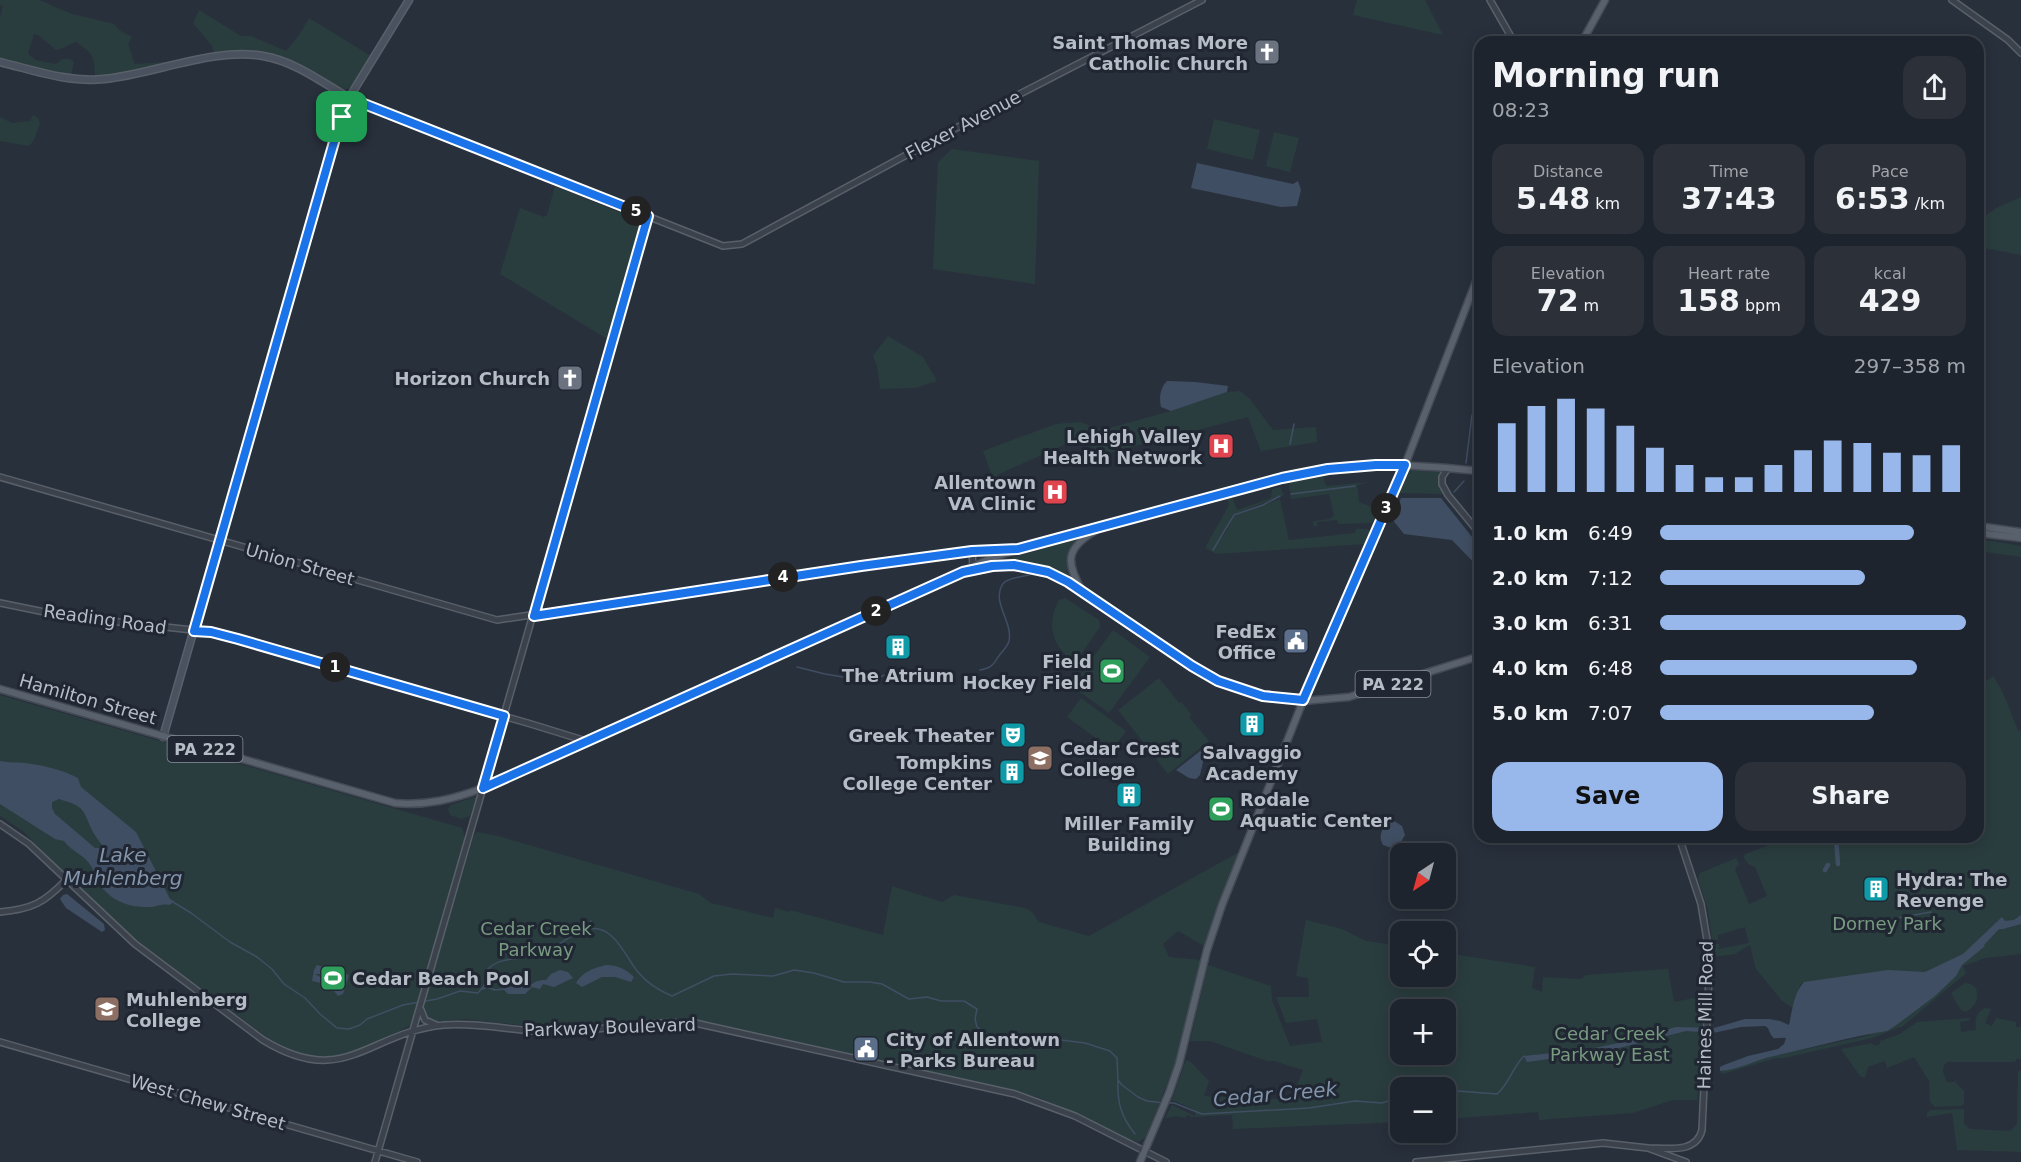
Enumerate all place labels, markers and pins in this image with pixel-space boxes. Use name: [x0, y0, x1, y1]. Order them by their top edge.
place label: Saint Thomas More Catholic Church: [1052, 32, 1248, 74]
church icon: Saint Thomas More Catholic Church: [1252, 37, 1282, 67]
pin: [316, 91, 367, 142]
pin: 5: [621, 196, 651, 226]
church icon: Horizon Church: [555, 363, 585, 393]
place label: Horizon Church: [394, 368, 550, 389]
place label: Lehigh Valley Health Network: [1043, 426, 1203, 468]
hospital icon: Lehigh Valley Health Network: [1206, 431, 1236, 461]
place label: Allentown VA Clinic: [934, 472, 1036, 514]
hospital icon: Allentown VA Clinic: [1040, 477, 1070, 507]
pin: 3: [1371, 493, 1401, 523]
pin: 4: [768, 562, 798, 592]
pin: 2: [861, 596, 891, 626]
place label: FedEx Office: [1215, 621, 1276, 663]
public building icon: FedEx Office: [1281, 626, 1311, 656]
building icon: The Atrium: [883, 632, 913, 662]
place label: Field Hockey Field: [962, 651, 1092, 693]
pin: 1: [320, 652, 350, 682]
sports icon: Field Hockey Field: [1097, 656, 1127, 686]
place label: The Atrium: [842, 665, 954, 686]
building icon: Salvaggio Academy: [1237, 709, 1267, 739]
theatre icon: Greek Theater: [998, 720, 1028, 750]
place label: Greek Theater: [849, 725, 994, 746]
place label: Cedar Crest College: [1060, 738, 1180, 780]
place label: Salvaggio Academy: [1202, 742, 1302, 784]
school or university icon: Cedar Crest College: [1025, 743, 1055, 773]
place label: Tompkins College Center: [843, 752, 992, 794]
building icon: Tompkins College Center: [997, 757, 1027, 787]
building icon: Miller Family Building: [1114, 780, 1144, 810]
place label: Rodale Aquatic Center: [1240, 789, 1392, 831]
sports icon: Rodale Aquatic Center: [1206, 794, 1236, 824]
place label: Miller Family Building: [1064, 813, 1194, 855]
place label: Hydra: The Revenge: [1896, 869, 2007, 911]
building icon: Hydra: The Revenge: [1861, 874, 1891, 904]
sports icon: Cedar Beach Pool: [318, 963, 348, 993]
place label: Cedar Beach Pool: [352, 968, 530, 989]
place label: Muhlenberg College: [126, 989, 248, 1031]
school or university icon: Muhlenberg College: [92, 994, 122, 1024]
place label: City of Allentown - Parks Bureau: [886, 1029, 1060, 1071]
public building icon: City of Allentown - Parks Bureau: [851, 1034, 881, 1064]

